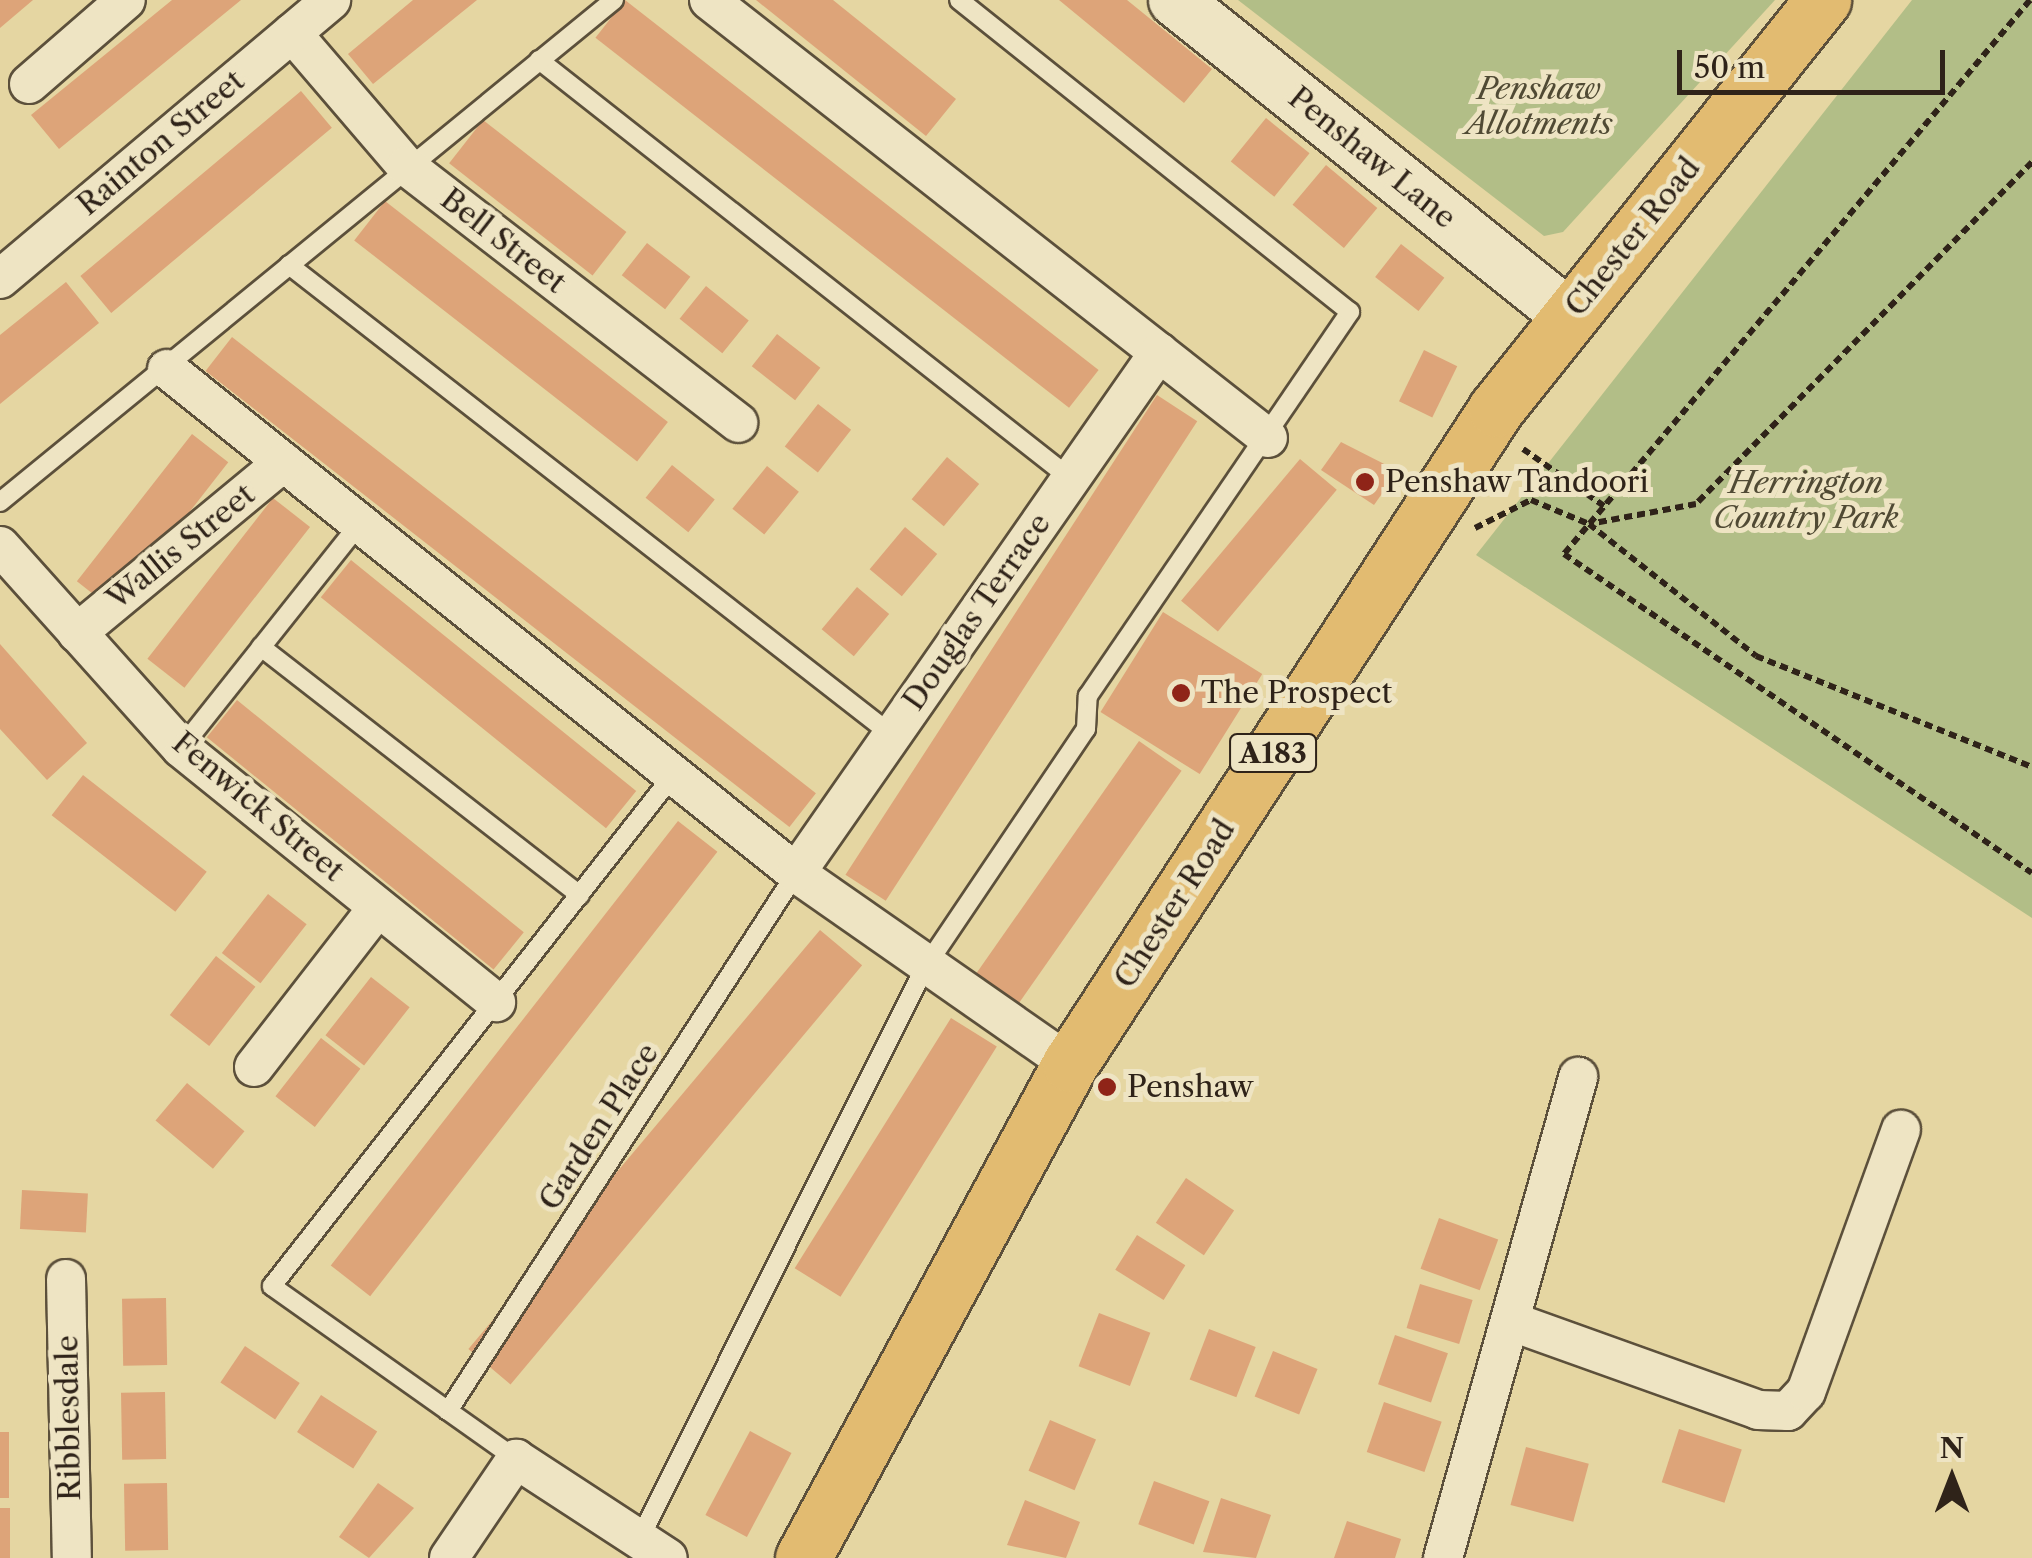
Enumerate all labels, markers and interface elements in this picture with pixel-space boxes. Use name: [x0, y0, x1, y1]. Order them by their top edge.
scale bar: [1682, 30, 1950, 92]
text: 50 m: [1694, 49, 1765, 86]
street label: Rainton Street: [70, 63, 252, 223]
park label: Penshaw Allotments: [1465, 71, 1613, 142]
street label: Penshaw Lane: [1281, 79, 1463, 237]
street label: Chester Road: [1558, 150, 1708, 324]
street label: Bell Street: [433, 181, 573, 301]
place label: Penshaw Tandoori: [1385, 464, 1650, 500]
park label: Herrington Country Park: [1713, 465, 1899, 536]
marker: Penshaw Tandoori: [1354, 471, 1376, 493]
street label: Wallis Street: [100, 477, 262, 617]
street label: Douglas Terrace: [896, 506, 1058, 718]
place label: The Prospect: [1201, 675, 1392, 711]
marker: The Prospect: [1170, 682, 1192, 704]
street label: Fenwick Street: [165, 725, 351, 889]
road number: A183: [1228, 730, 1318, 776]
street label: Chester Road: [1107, 813, 1243, 995]
street label: Garden Place: [532, 1037, 666, 1217]
place label: Penshaw: [1127, 1069, 1253, 1105]
marker: Penshaw: [1096, 1076, 1118, 1098]
street label: Ribblesdale: [50, 1335, 88, 1501]
north arrow: [1902, 1428, 2002, 1528]
text: N: [1940, 1431, 1964, 1465]

